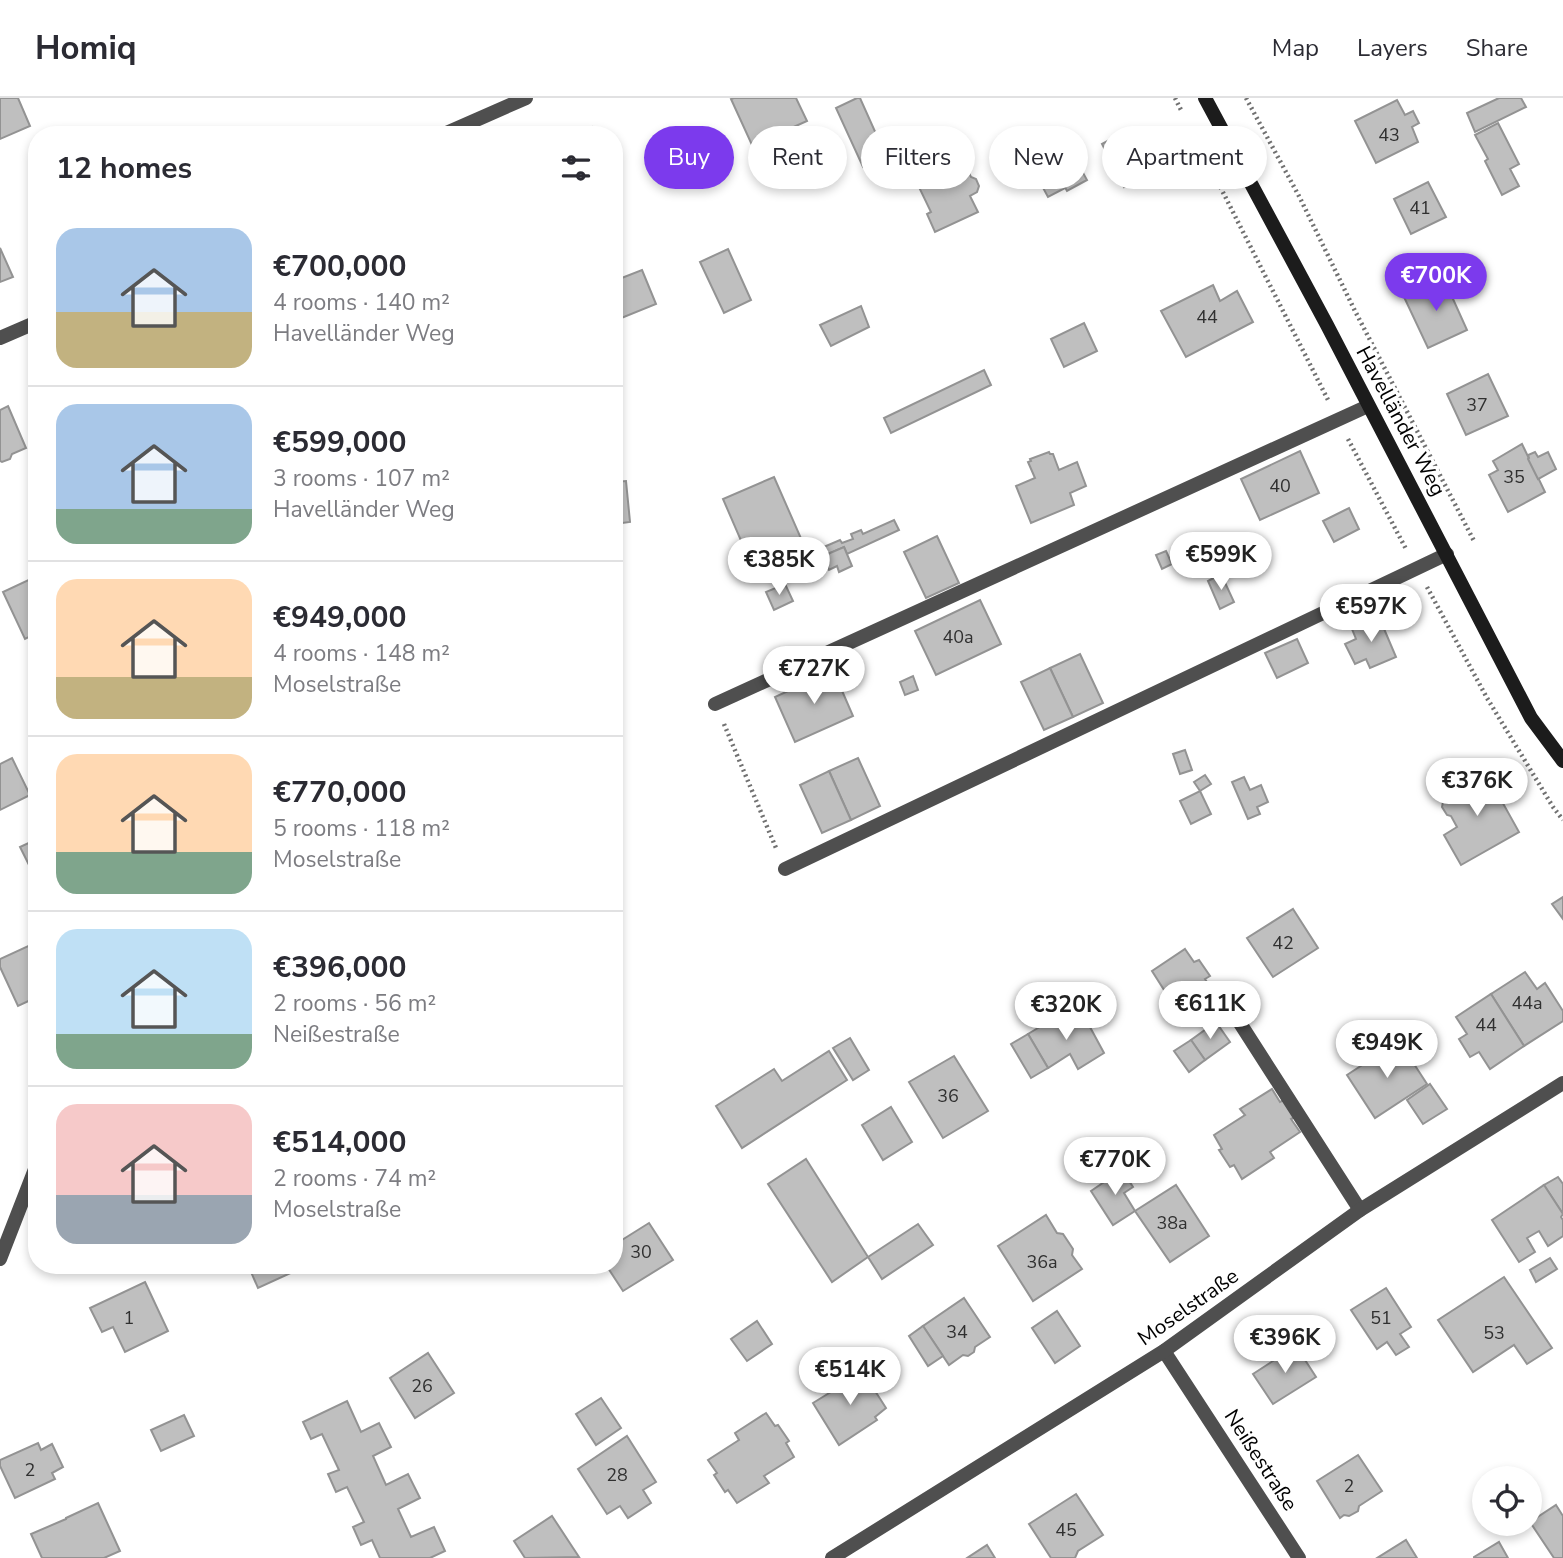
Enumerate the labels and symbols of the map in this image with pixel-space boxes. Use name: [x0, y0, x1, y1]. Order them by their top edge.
house number: 43: [1378, 123, 1400, 147]
house number: 41: [1409, 196, 1431, 220]
pin: €700K: [1387, 254, 1485, 313]
house number: 44: [1196, 305, 1218, 329]
street label: Havelländer Weg: [1350, 341, 1452, 501]
house number: 37: [1466, 393, 1488, 417]
house number: 35: [1503, 465, 1525, 489]
house number: 40: [1269, 474, 1291, 498]
pin: €599K: [1172, 532, 1270, 592]
pin: €385K: [730, 538, 828, 597]
pin: €597K: [1322, 584, 1420, 644]
house number: 40a: [942, 625, 974, 649]
pin: €727K: [765, 646, 863, 706]
pin: €376K: [1428, 758, 1526, 818]
house number: 42: [1272, 931, 1294, 955]
pin: €320K: [1017, 982, 1115, 1042]
pin: €611K: [1161, 982, 1259, 1041]
house number: 44a: [1511, 991, 1543, 1015]
house number: 44: [1475, 1013, 1497, 1037]
pin: €949K: [1338, 1020, 1436, 1080]
house number: 36: [937, 1084, 959, 1108]
pin: €770K: [1066, 1138, 1164, 1197]
house number: 38a: [1156, 1211, 1188, 1235]
house number: 30: [630, 1240, 652, 1264]
house number: 36a: [1026, 1250, 1058, 1274]
street label: Moselstraße: [1132, 1262, 1244, 1352]
house number: 1: [124, 1306, 134, 1330]
house number: 51: [1370, 1306, 1392, 1330]
pin: €396K: [1236, 1316, 1334, 1375]
house number: 34: [946, 1320, 968, 1344]
house number: 53: [1483, 1321, 1505, 1345]
pin: €514K: [801, 1348, 899, 1407]
house number: 26: [411, 1374, 433, 1398]
street label: Neißestraße: [1218, 1404, 1304, 1516]
house number: 2: [25, 1458, 35, 1482]
house number: 28: [606, 1463, 628, 1487]
house number: 2: [1344, 1474, 1354, 1498]
house number: 45: [1055, 1518, 1077, 1542]

